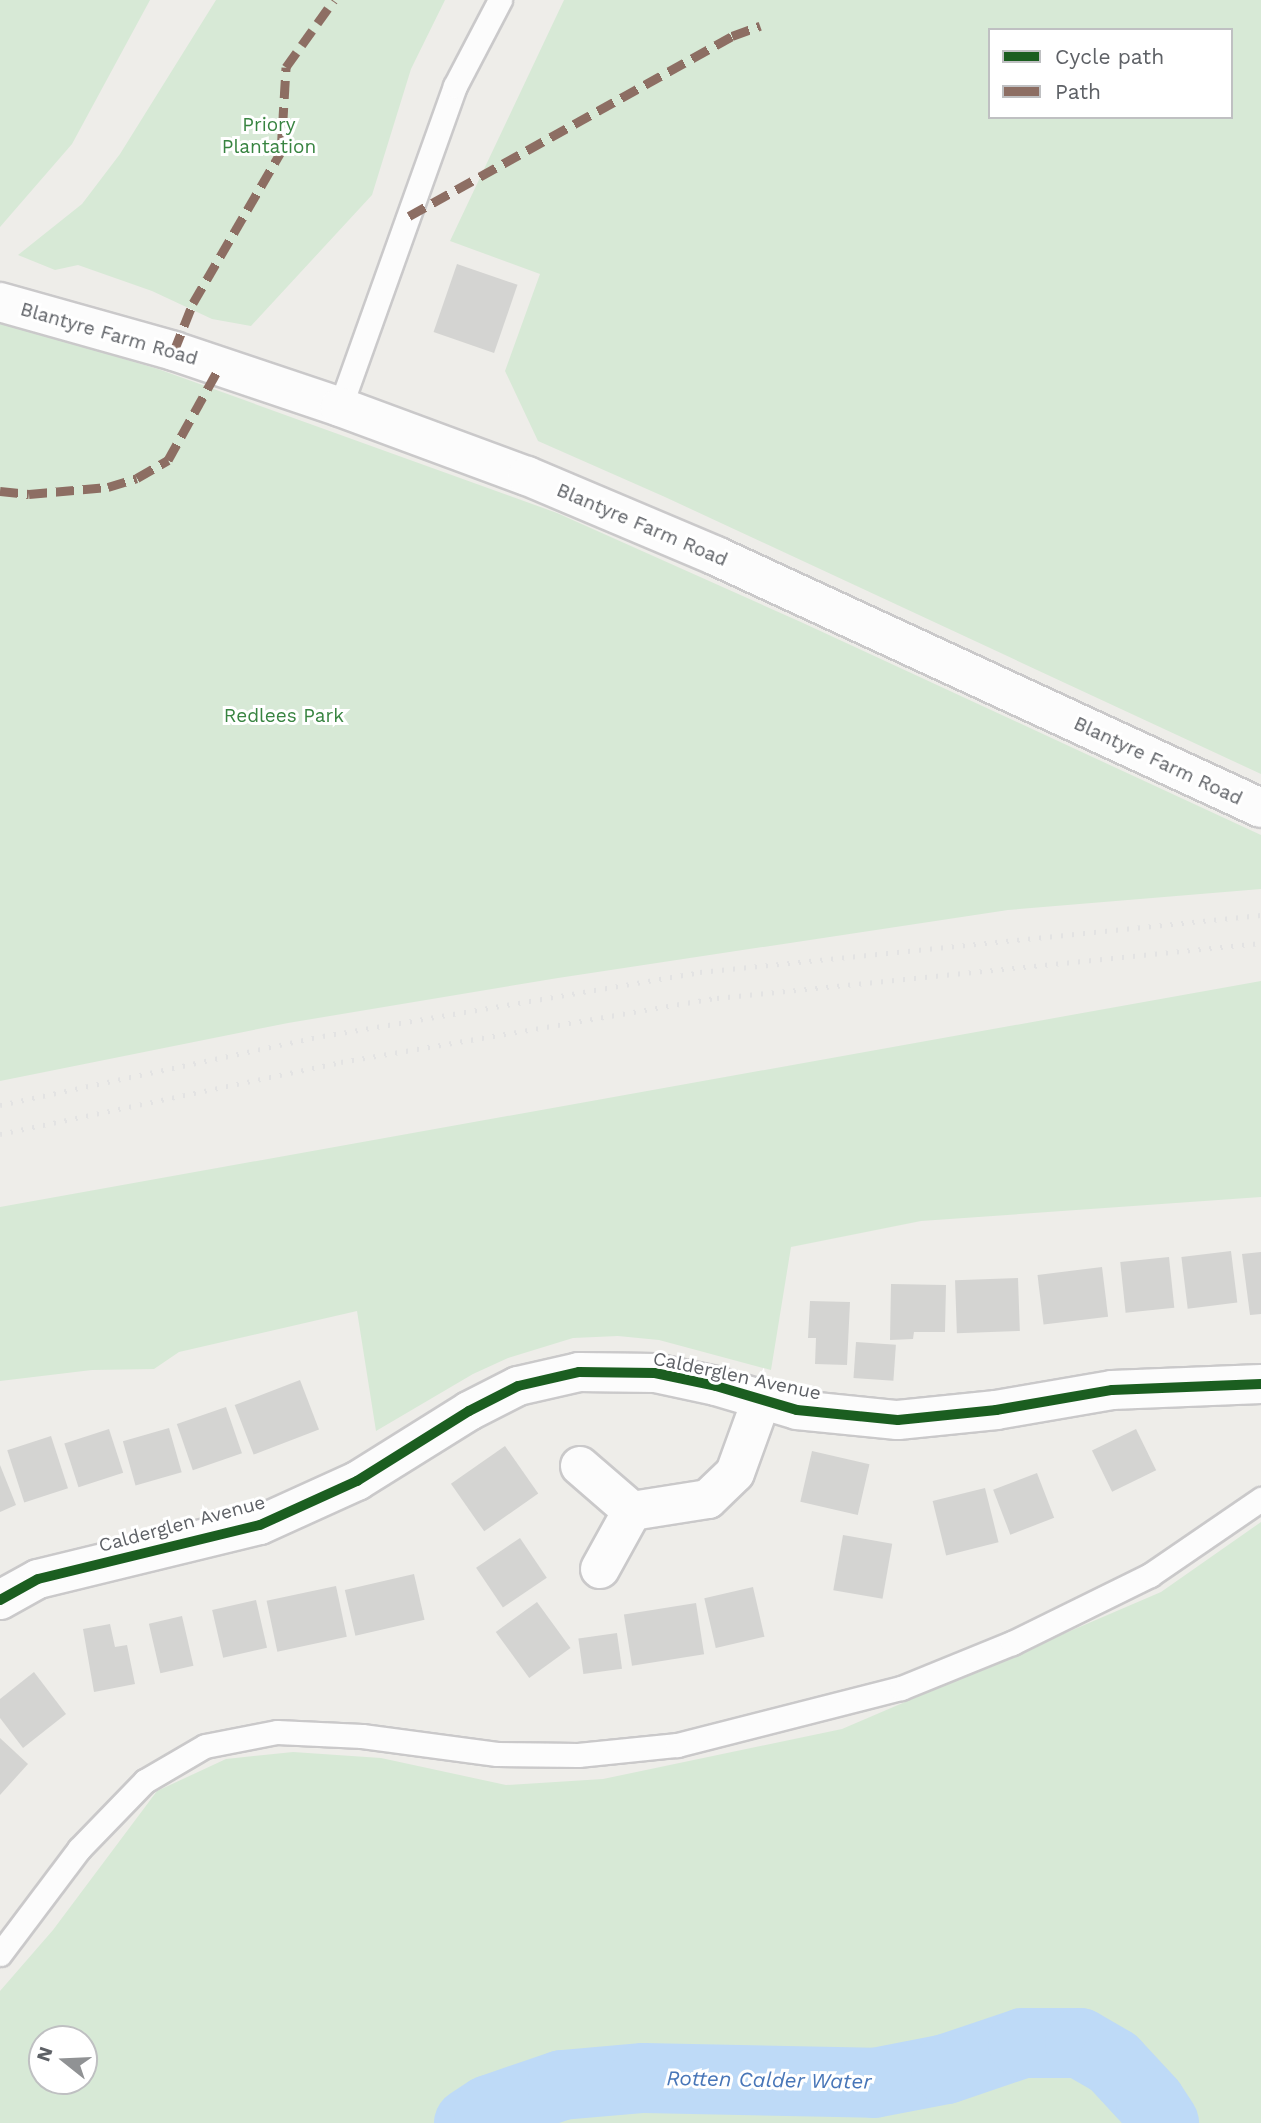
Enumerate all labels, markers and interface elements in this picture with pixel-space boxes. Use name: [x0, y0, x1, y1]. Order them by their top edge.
legend: [988, 28, 1233, 119]
text: Cycle path: [1055, 44, 1164, 69]
text: Path: [1055, 79, 1101, 104]
park label: Priory Plantation: [222, 114, 316, 158]
street label: Blantyre Farm Road: [18, 298, 200, 370]
street label: Blantyre Farm Road: [553, 479, 731, 571]
park label: Redlees Park: [224, 705, 344, 727]
street label: Blantyre Farm Road: [1070, 712, 1246, 810]
street label: Calderglen Avenue: [650, 1347, 824, 1405]
street label: Calderglen Avenue: [96, 1491, 268, 1557]
north arrow: [28, 2025, 98, 2095]
text: N: [31, 2044, 58, 2064]
water label: Rotten Calder Water: [666, 2066, 872, 2094]

